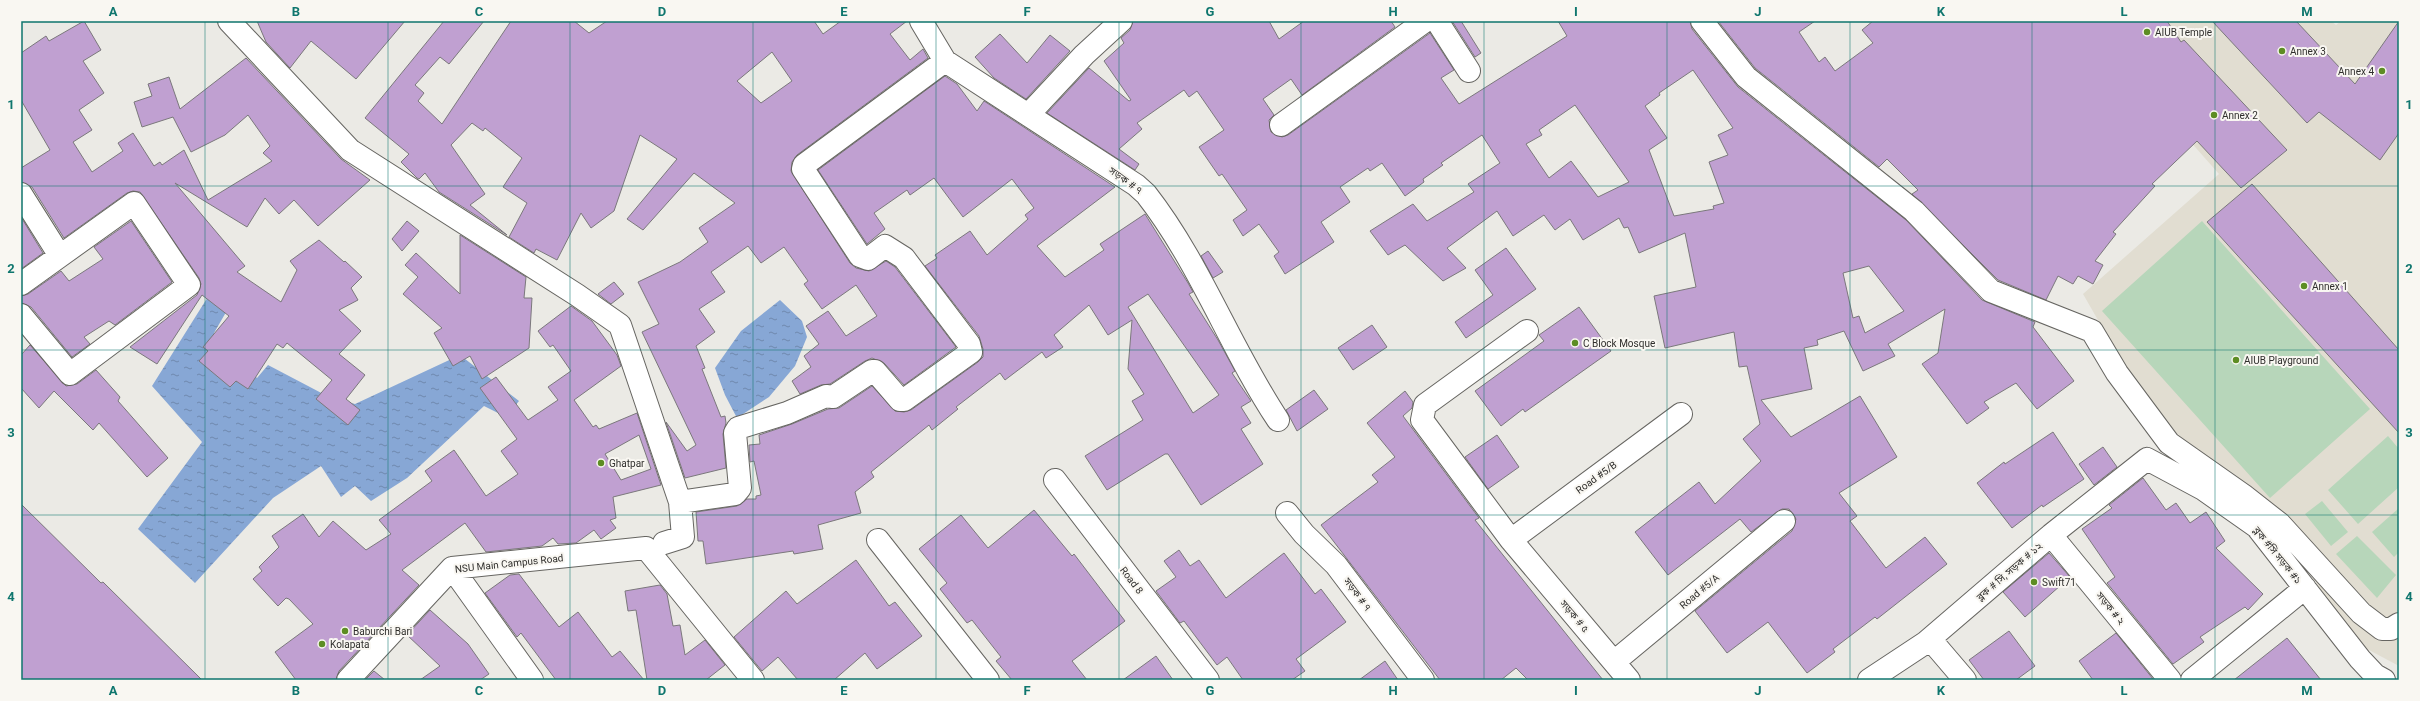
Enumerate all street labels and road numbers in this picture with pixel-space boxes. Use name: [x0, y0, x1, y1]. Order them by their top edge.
street label: সড়ক # ৭: [1106, 164, 1145, 196]
street label: Road #5/B: [1574, 459, 1619, 496]
street label: ব্লক #সি সড়ক #১: [2250, 524, 2304, 586]
street label: ব্লক # সি, সড়ক # ১২: [1974, 540, 2045, 604]
street label: NSU Main Campus Road: [454, 552, 564, 575]
street label: Road 8: [1118, 565, 1146, 596]
street label: Road #5/A: [1677, 571, 1722, 611]
street label: সড়ক # ৭: [1341, 575, 1374, 613]
street label: সড়ক # ২: [2094, 589, 2127, 627]
street label: সড়ক # ৫: [1557, 597, 1591, 635]

